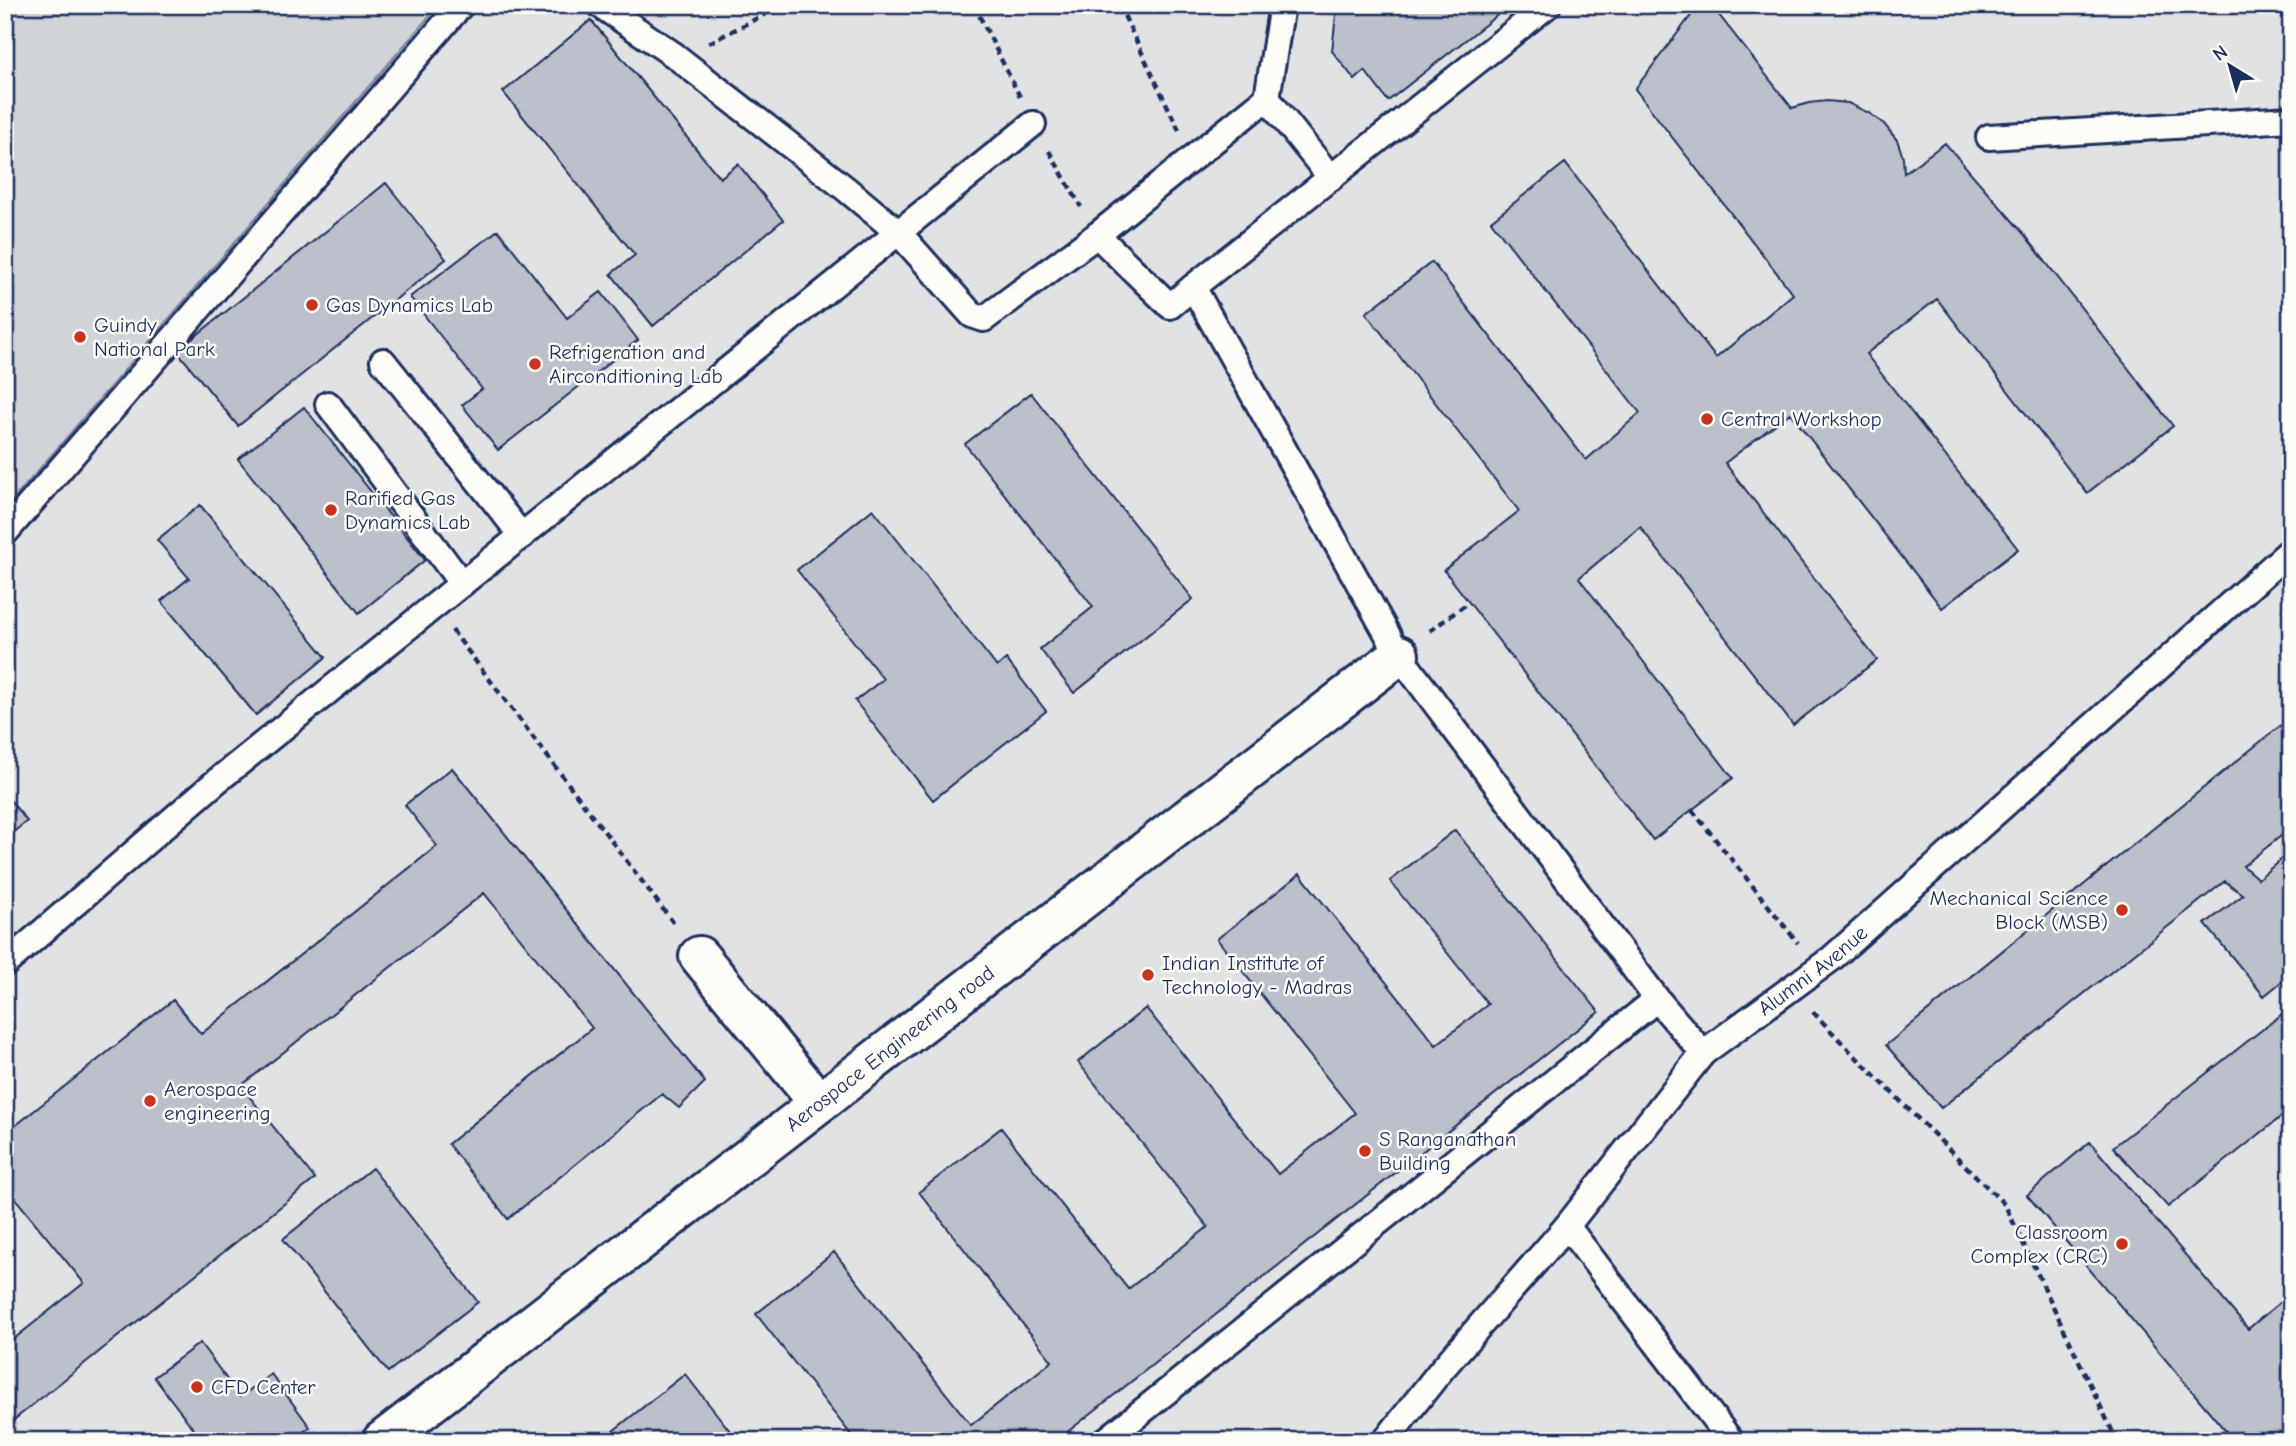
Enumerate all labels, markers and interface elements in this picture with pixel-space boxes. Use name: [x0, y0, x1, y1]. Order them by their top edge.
north arrow: [2194, 32, 2264, 102]
text: N: [2209, 41, 2232, 66]
place label: Gas Dynamics Lab: [326, 293, 493, 317]
marker: Gas Dynamics Lab: [304, 297, 320, 313]
place label: Guindy National Park: [94, 313, 215, 361]
marker: Guindy National Park: [72, 329, 88, 345]
place label: Refrigeration and Airconditioning Lab: [549, 340, 723, 388]
marker: Refrigeration and Airconditioning Lab: [527, 356, 543, 372]
place label: Central Workshop: [1721, 407, 1882, 431]
marker: Central Workshop: [1699, 411, 1715, 427]
place label: Rarified Gas Dynamics Lab: [345, 486, 470, 534]
marker: Rarified Gas Dynamics Lab: [323, 502, 339, 518]
place label: Mechanical Science Block (MSB): [1929, 886, 2108, 934]
marker: Mechanical Science Block (MSB): [2114, 902, 2130, 918]
street label: Alumni Avenue: [1753, 920, 1872, 1021]
place label: Indian Institute of Technology - Madras: [1162, 951, 1352, 999]
street label: Aerospace Engineering road: [781, 960, 999, 1136]
marker: Indian Institute of Technology - Madras: [1140, 967, 1156, 983]
place label: Aerospace engineering: [164, 1077, 271, 1125]
marker: Aerospace engineering: [142, 1093, 158, 1109]
place label: S Ranganathan Building: [1379, 1127, 1516, 1175]
marker: S Ranganathan Building: [1357, 1143, 1373, 1159]
place label: Classroom Complex (CRC): [1971, 1220, 2108, 1268]
marker: Classroom Complex (CRC): [2114, 1236, 2130, 1252]
place label: CFD Center: [211, 1375, 316, 1399]
marker: CFD Center: [189, 1379, 205, 1395]

